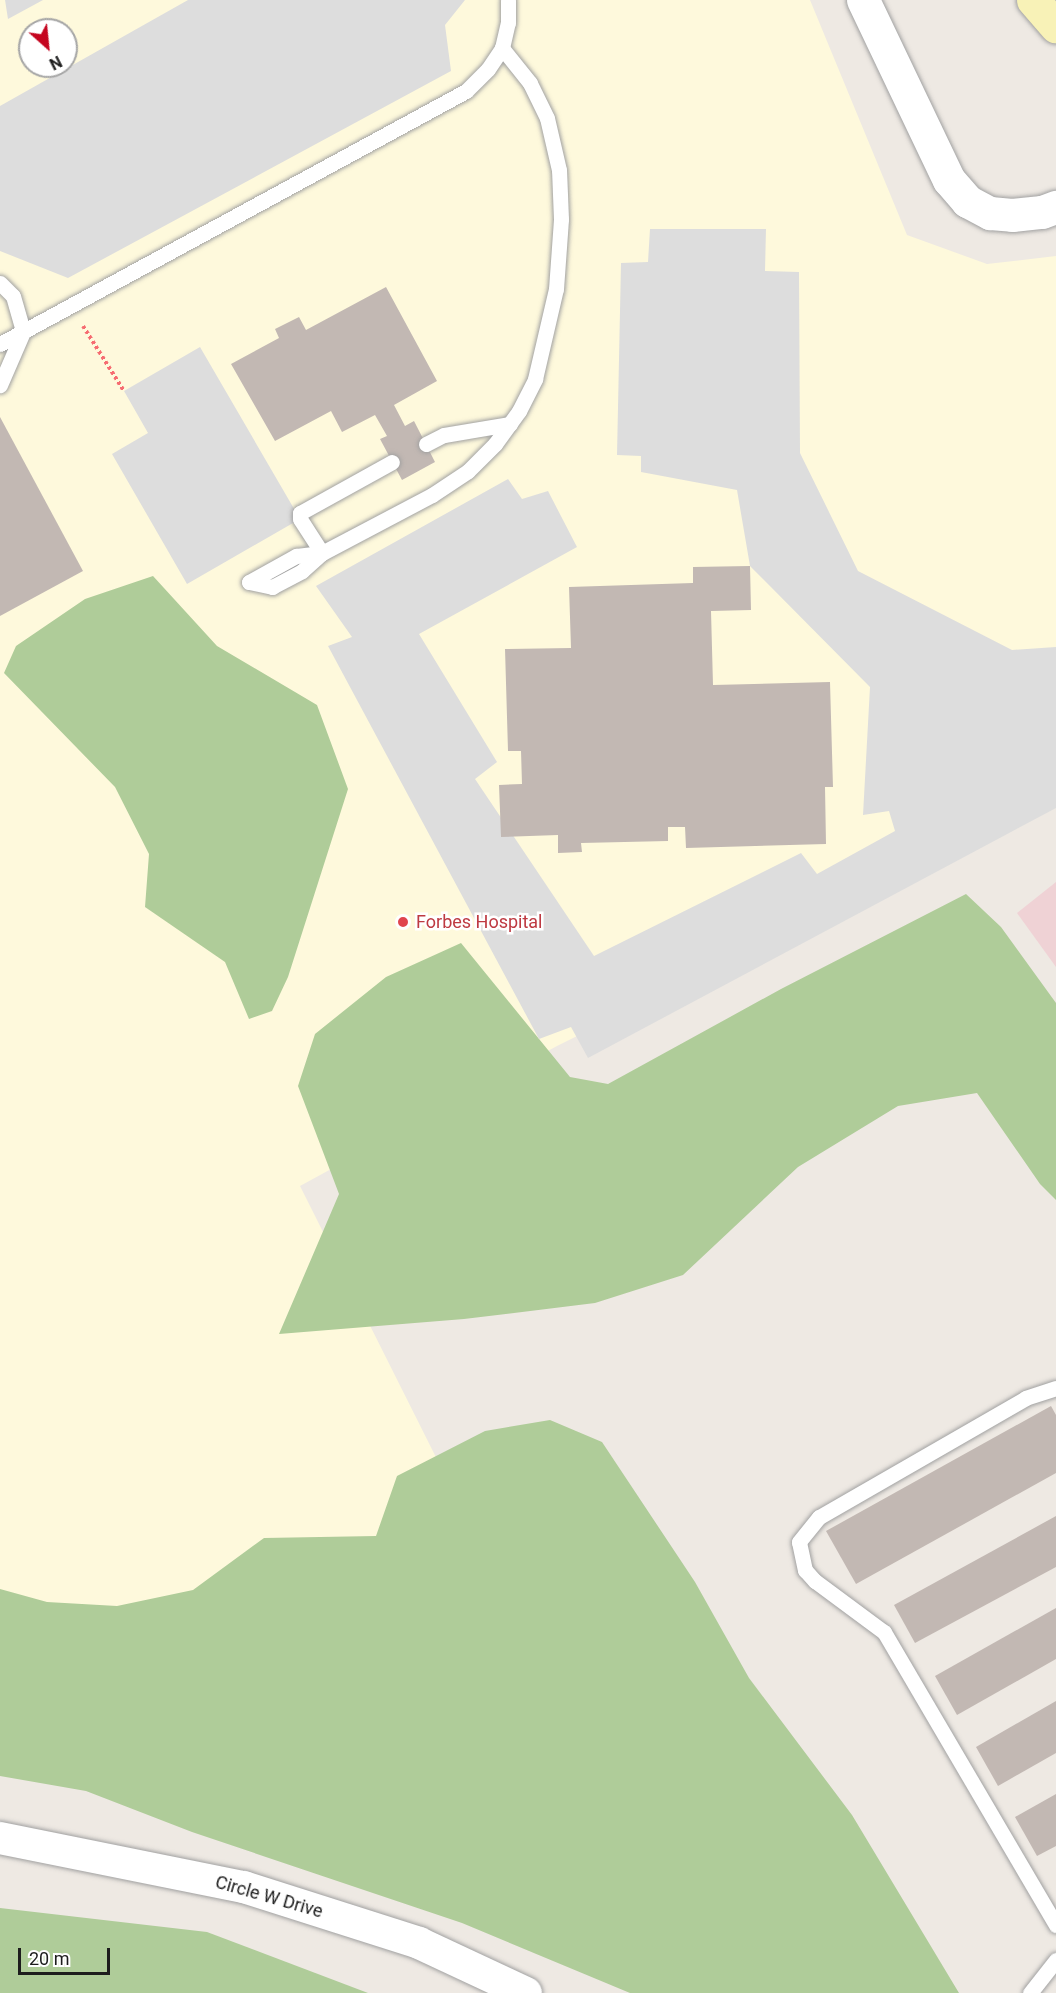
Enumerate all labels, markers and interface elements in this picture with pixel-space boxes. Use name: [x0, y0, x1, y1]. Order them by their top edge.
north arrow: [18, 18, 78, 78]
text: N: [46, 52, 65, 74]
place label: Forbes Hospital: [416, 911, 542, 933]
marker: Forbes Hospital: [394, 913, 412, 931]
street label: Circle W Drive: [213, 1871, 325, 1923]
scale bar: [21, 1936, 112, 1974]
text: 20 m: [29, 1948, 69, 1969]

